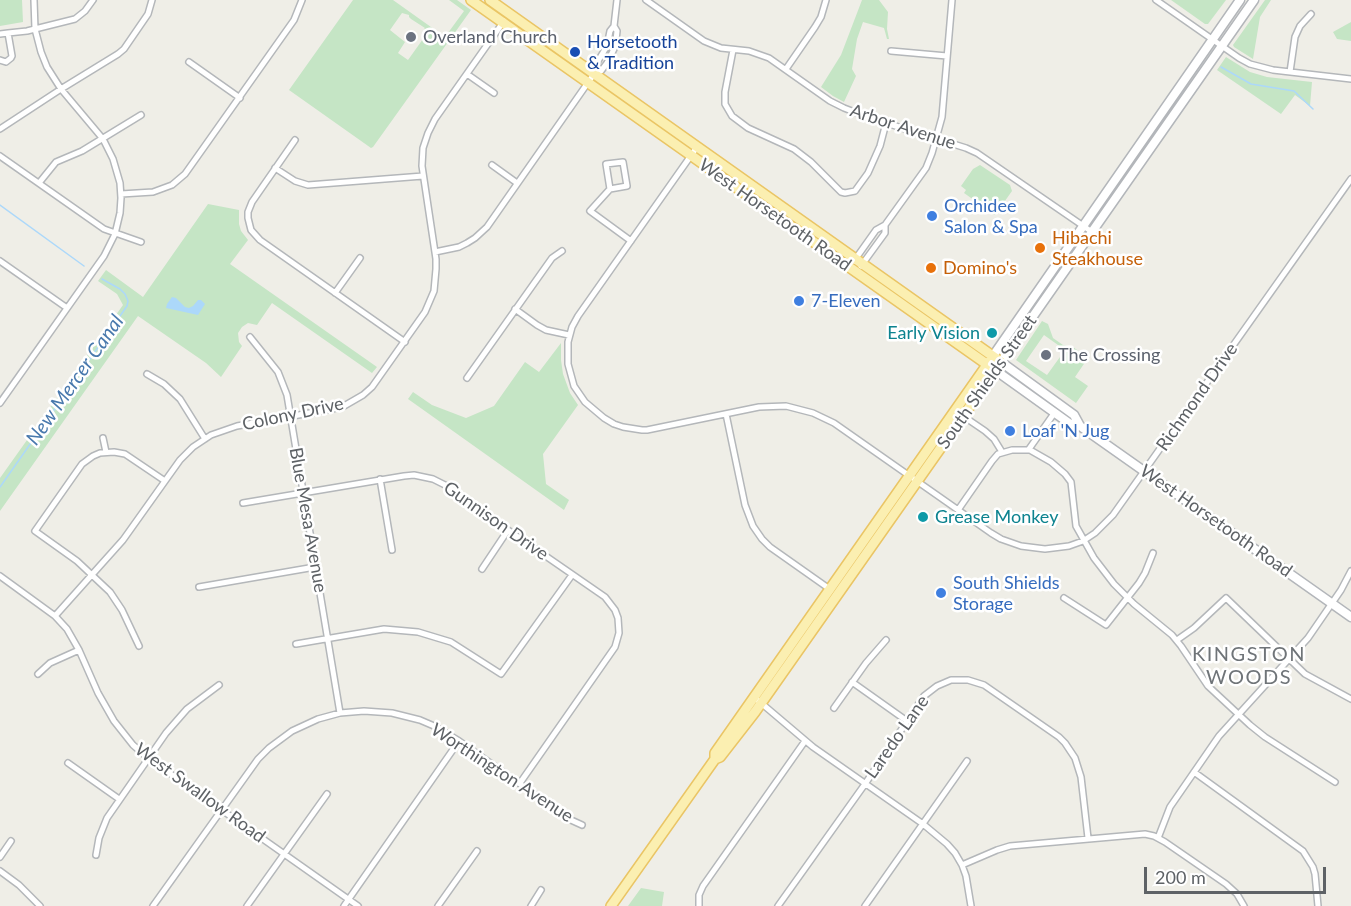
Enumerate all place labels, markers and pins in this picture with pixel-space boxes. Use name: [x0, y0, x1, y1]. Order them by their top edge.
place label: Overland Church: [423, 26, 557, 48]
marker: Overland Church: [404, 30, 418, 44]
place label: Horsetooth & Tradition: [587, 31, 678, 74]
marker: Horsetooth & Tradition: [568, 45, 582, 59]
place label: Orchidee Salon & Spa: [944, 195, 1038, 238]
marker: Orchidee Salon & Spa: [925, 209, 939, 223]
place label: Hibachi Steakhouse: [1052, 227, 1143, 270]
marker: Hibachi Steakhouse: [1033, 241, 1047, 255]
place label: Domino's: [943, 257, 1017, 279]
marker: Domino's: [924, 261, 938, 275]
place label: 7-Eleven: [811, 290, 881, 312]
marker: 7-Eleven: [792, 294, 806, 308]
place label: Early Vision: [887, 322, 980, 344]
marker: Early Vision: [985, 326, 999, 340]
place label: The Crossing: [1058, 344, 1160, 366]
marker: The Crossing: [1039, 348, 1053, 362]
place label: Loaf 'N Jug: [1022, 420, 1109, 442]
marker: Loaf 'N Jug: [1003, 424, 1017, 438]
place label: Grease Monkey: [935, 506, 1058, 528]
marker: Grease Monkey: [916, 510, 930, 524]
place label: South Shields Storage: [953, 572, 1060, 614]
marker: South Shields Storage: [934, 586, 948, 600]

